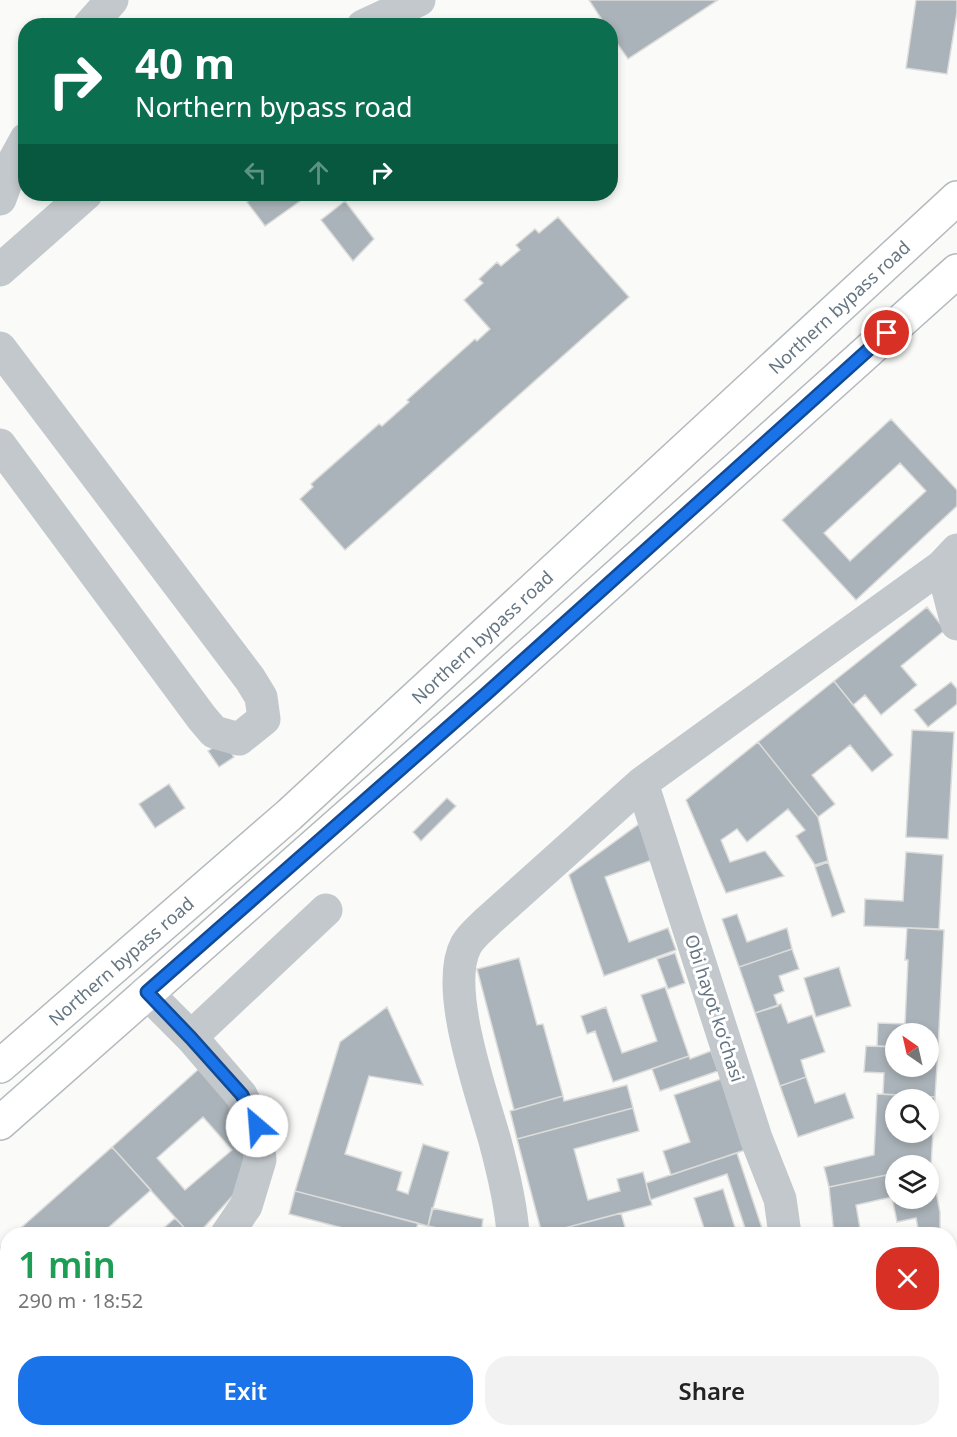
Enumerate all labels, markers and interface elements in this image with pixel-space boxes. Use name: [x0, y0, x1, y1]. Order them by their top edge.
text: 40 m: [135, 34, 235, 91]
icon: right: [36, 42, 114, 120]
text: Northern bypass road: [135, 88, 413, 125]
icon: left: [239, 156, 272, 189]
icon: ahead: [302, 156, 335, 189]
icon: right: [365, 156, 398, 189]
street label: Northern bypass road: [763, 235, 915, 379]
pin: [861, 307, 912, 358]
icon: arrive: [870, 316, 903, 349]
street label: Northern bypass road: [406, 565, 558, 709]
street label: Northern bypass road: [43, 891, 199, 1031]
street label: Obi hayot koʻchasi: [680, 931, 750, 1085]
north arrow: [885, 1023, 939, 1077]
map controls: [885, 1023, 939, 1209]
button: search: [885, 1089, 939, 1143]
position arrow: [225, 1094, 289, 1158]
button: layers: [885, 1155, 939, 1209]
text: 1 min: [18, 1240, 116, 1289]
button: close: [876, 1247, 939, 1310]
text: 290 m · 18:52: [18, 1287, 143, 1314]
button: Exit: [18, 1356, 473, 1425]
button: Share: [485, 1356, 939, 1425]

